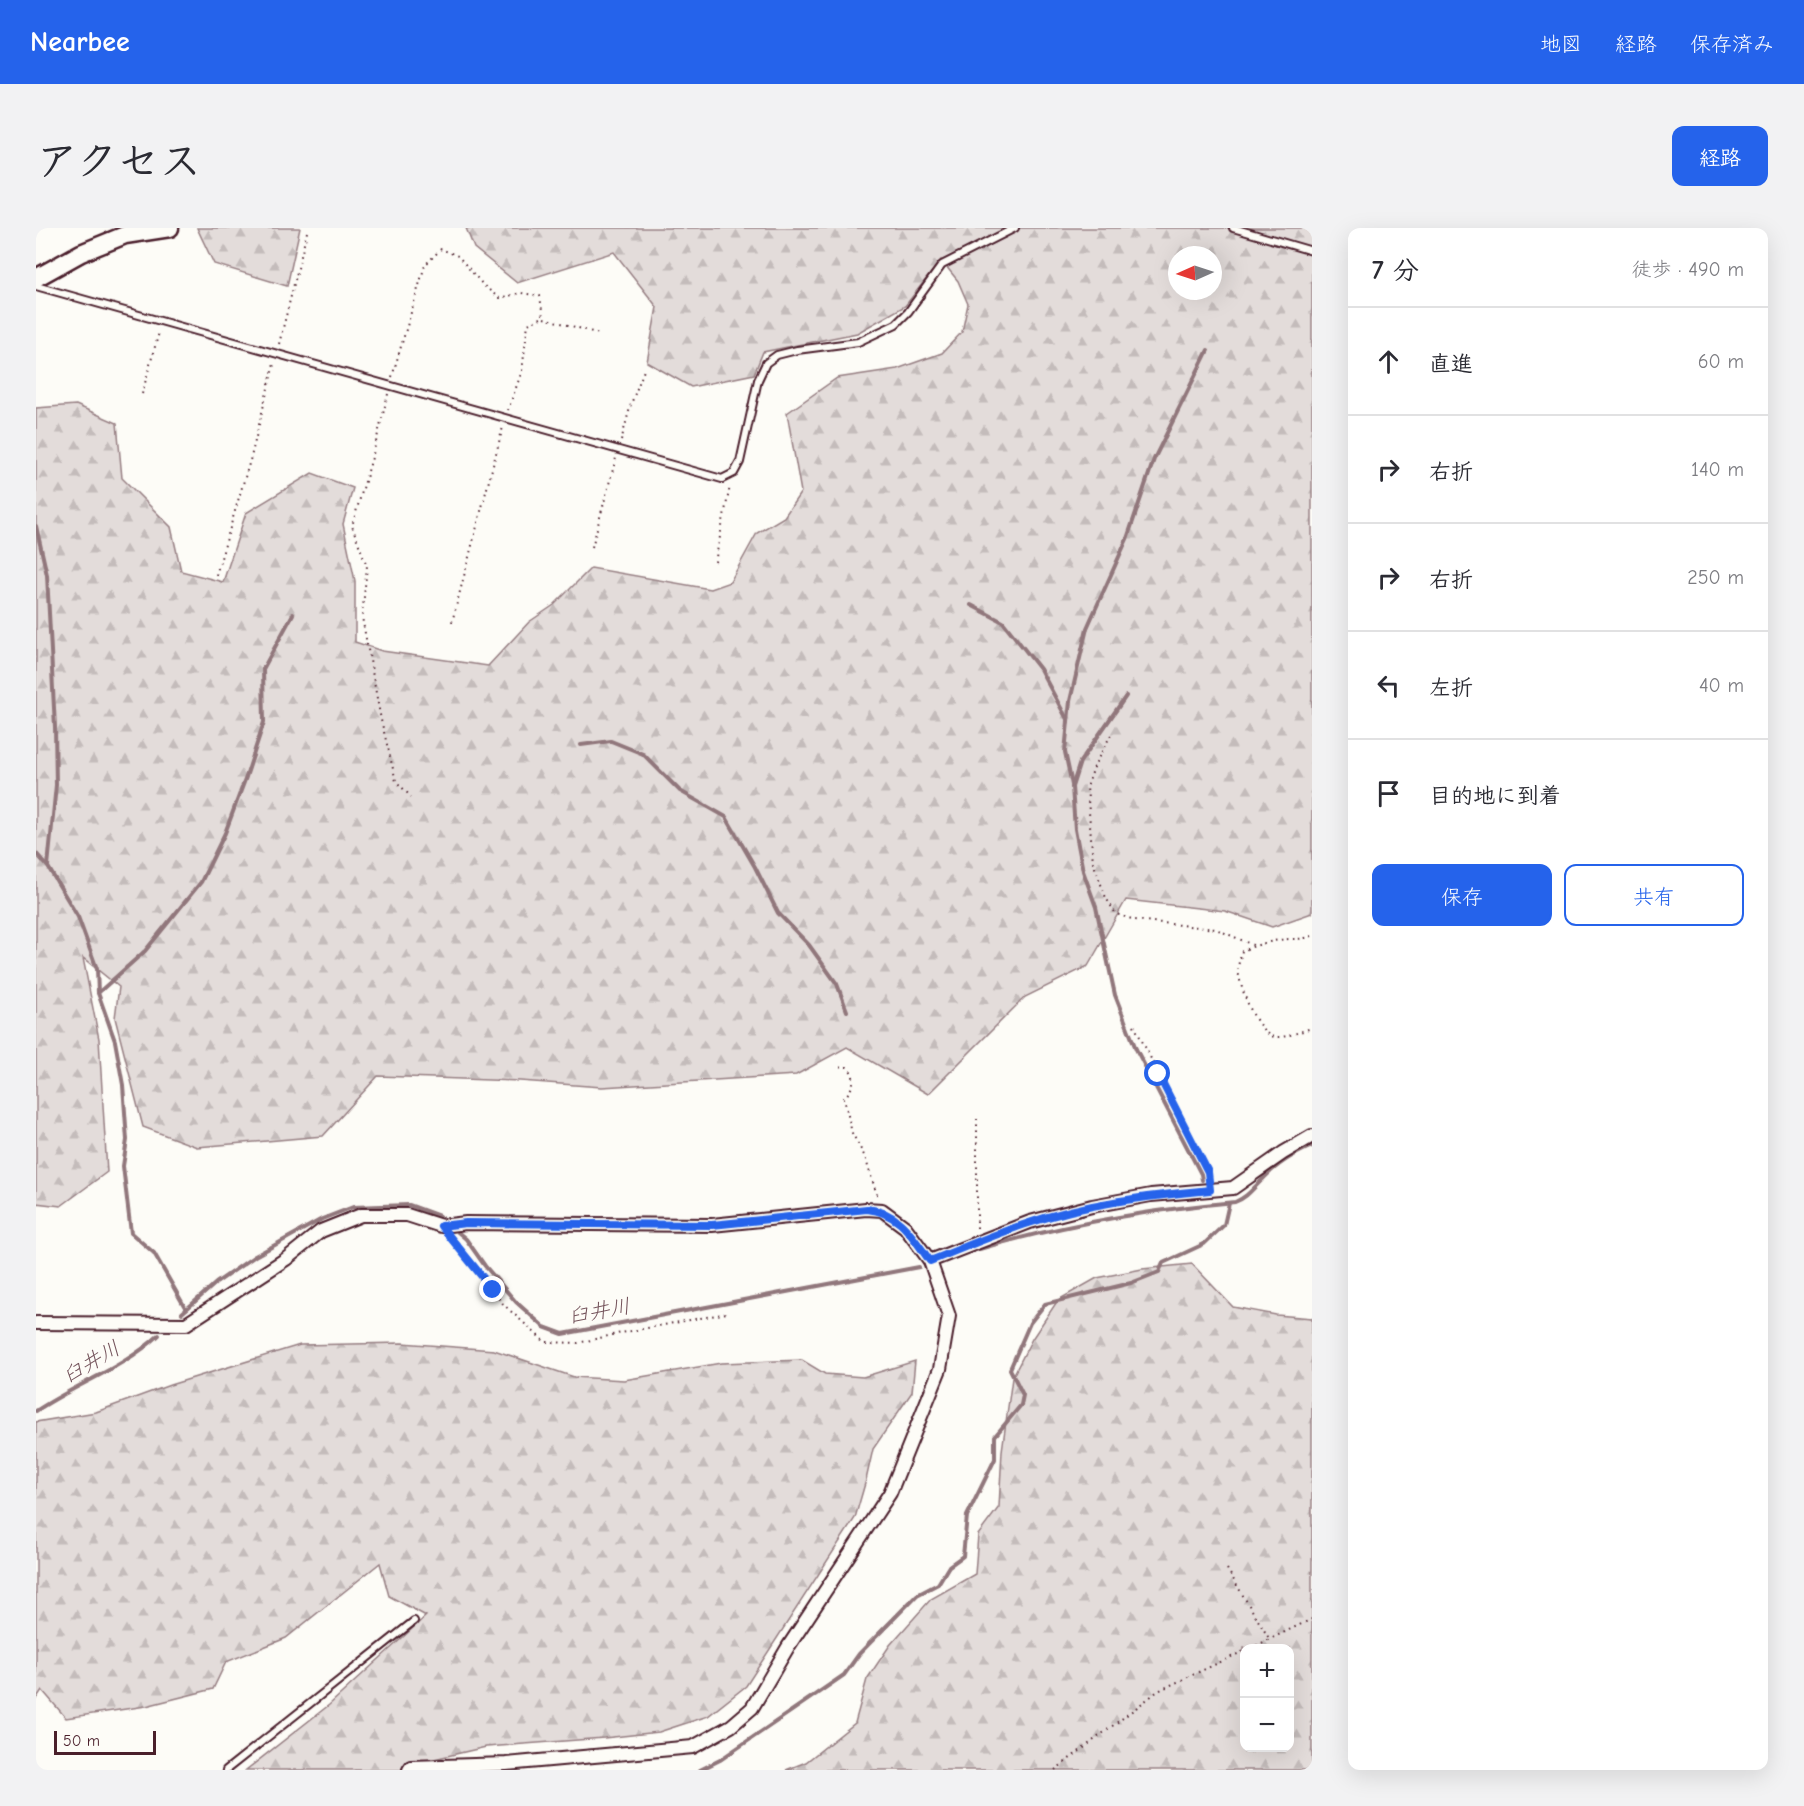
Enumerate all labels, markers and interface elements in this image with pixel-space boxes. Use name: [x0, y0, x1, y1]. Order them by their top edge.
text: Nearbee: [30, 26, 130, 58]
text: 地図: [1540, 32, 1582, 56]
text: 経路: [1615, 32, 1657, 56]
text: 保存済み: [1690, 32, 1774, 56]
button: 経路: [1672, 126, 1768, 186]
text: アクセス: [36, 137, 201, 186]
north arrow: [1168, 246, 1222, 300]
text: 7 分: [1372, 256, 1419, 286]
text: 徒歩 · 490 m: [1631, 258, 1744, 281]
icon: ahead: [1372, 345, 1405, 378]
text: 60 m: [1698, 350, 1744, 373]
text: 直進: [1429, 351, 1473, 377]
icon: right: [1372, 453, 1405, 486]
text: 140 m: [1691, 458, 1744, 481]
text: 右折: [1429, 459, 1473, 485]
icon: right: [1372, 561, 1405, 594]
text: 250 m: [1687, 566, 1744, 589]
text: 右折: [1429, 567, 1473, 593]
icon: left: [1372, 669, 1405, 702]
text: 40 m: [1699, 674, 1744, 697]
text: 左折: [1429, 675, 1473, 701]
icon: arrive: [1372, 777, 1405, 810]
text: 目的地に到着: [1429, 783, 1561, 809]
button: 保存: [1372, 864, 1552, 926]
button: 共有: [1564, 864, 1744, 926]
route start: [1144, 1060, 1170, 1086]
route end: [479, 1276, 505, 1302]
water label: 臼井川: [566, 1294, 632, 1328]
water label: 臼井川: [58, 1336, 124, 1388]
map controls: [1240, 1644, 1294, 1752]
button: +: [1240, 1644, 1294, 1698]
button: −: [1240, 1698, 1294, 1752]
scale bar: [54, 1728, 156, 1756]
text: 50 m: [63, 1732, 100, 1750]

